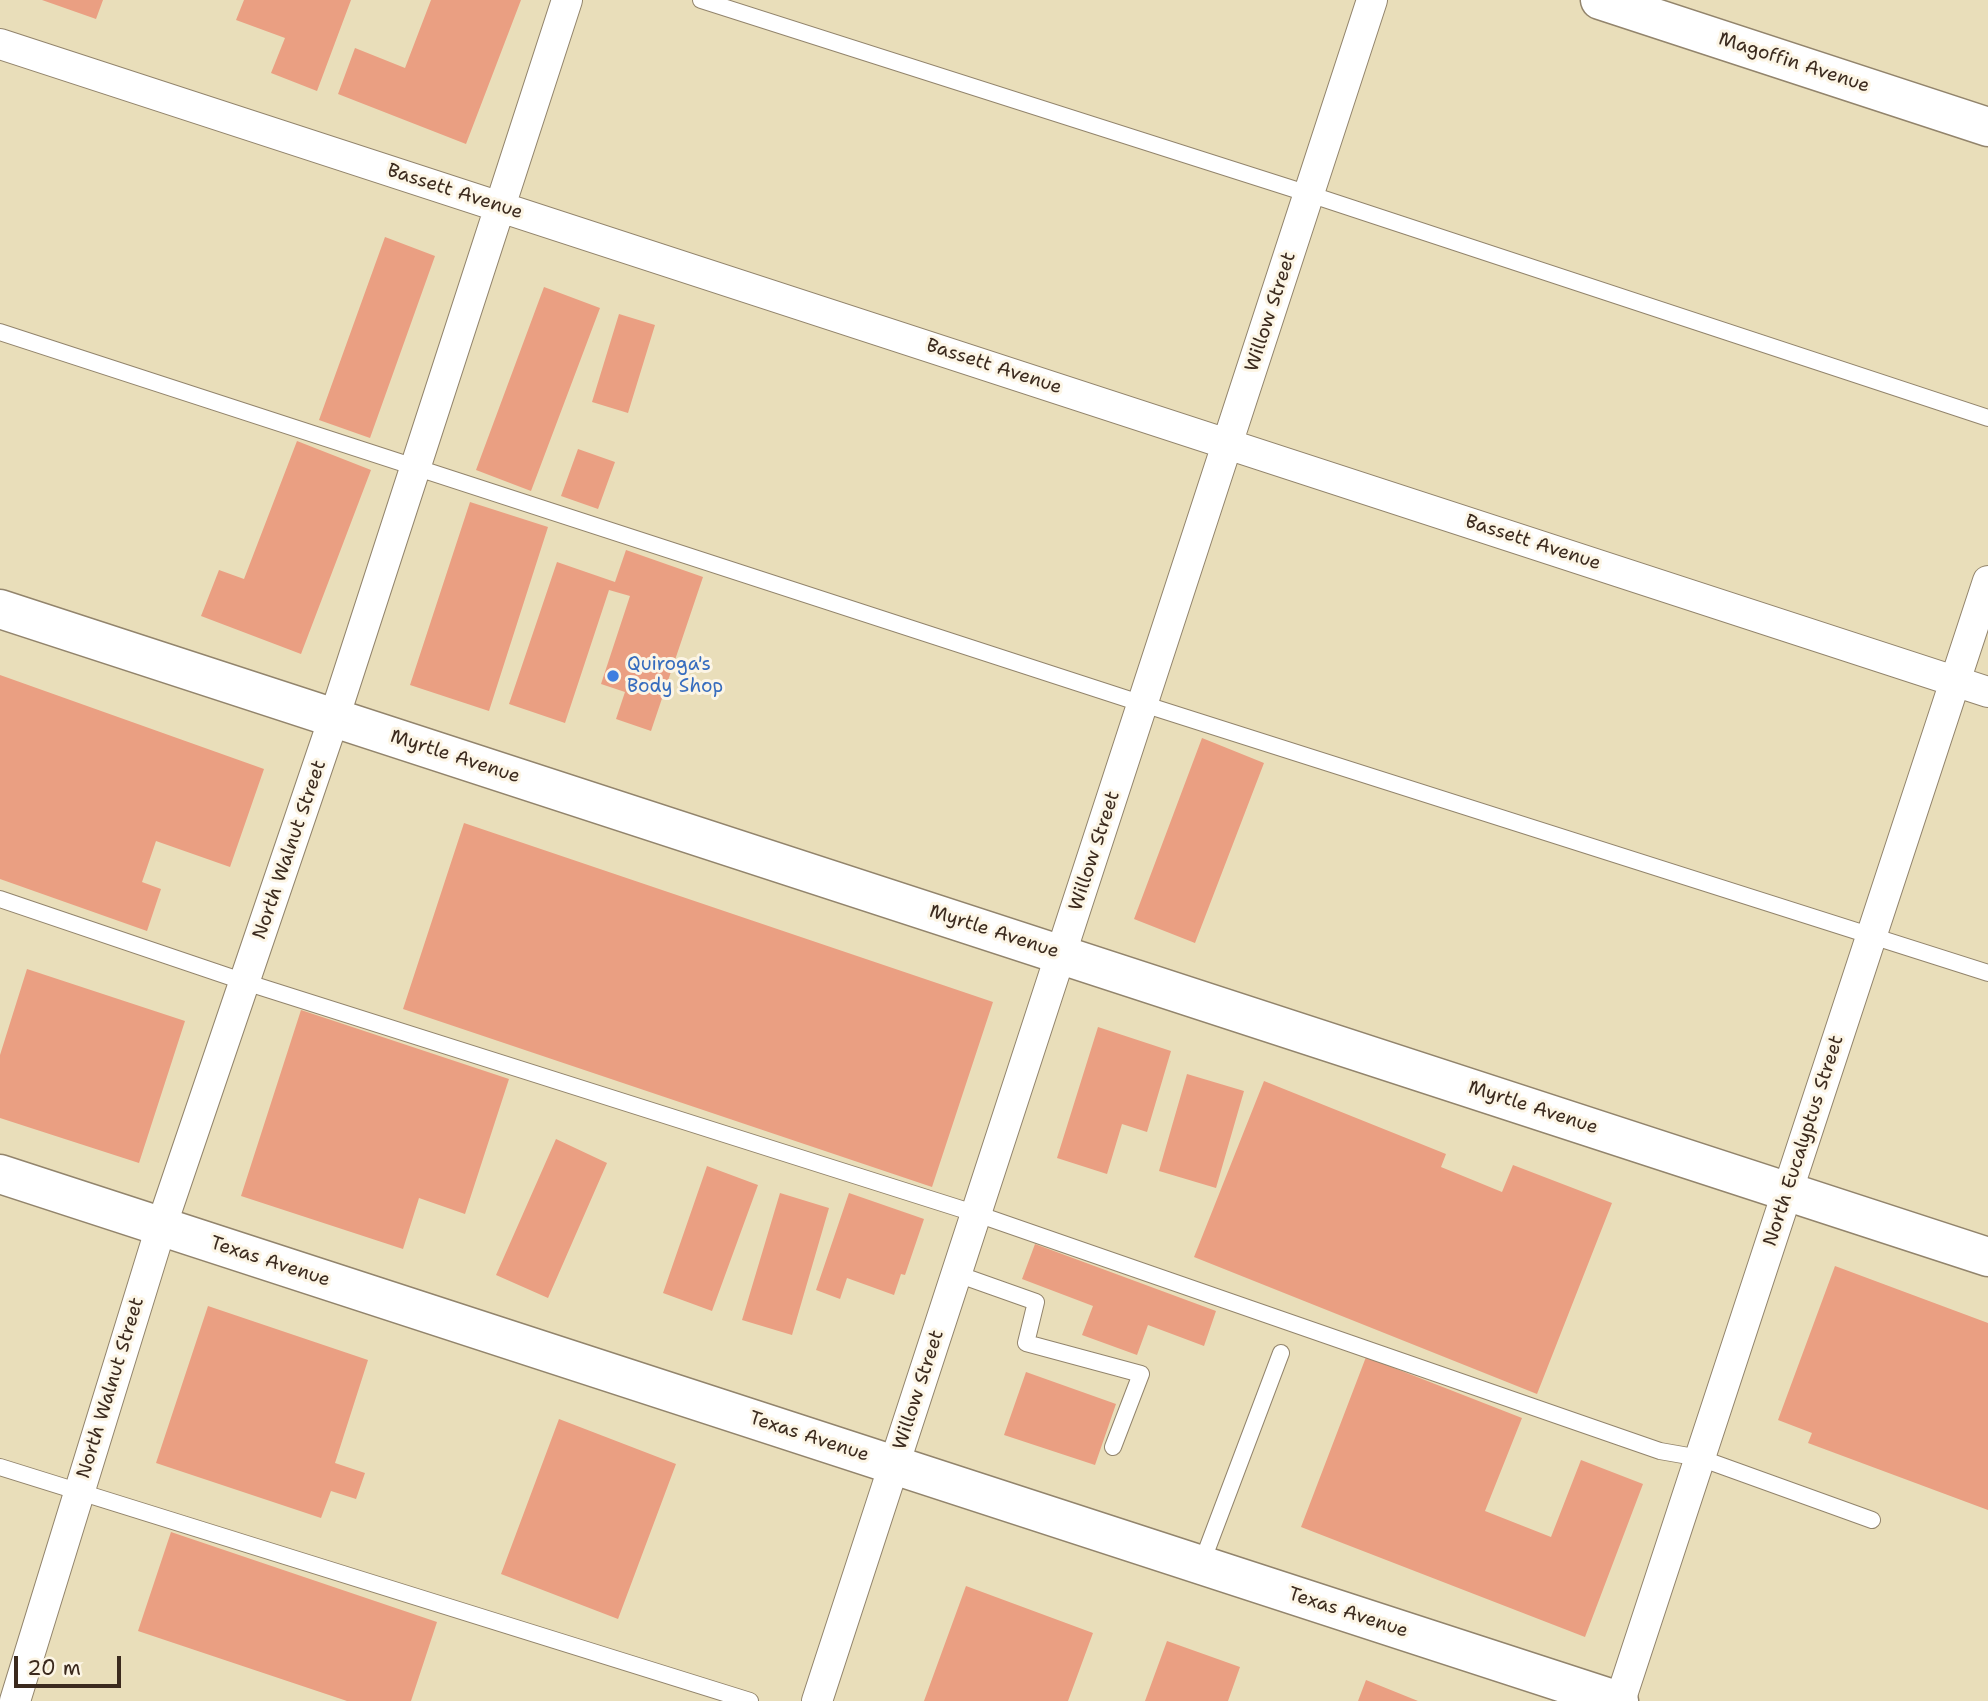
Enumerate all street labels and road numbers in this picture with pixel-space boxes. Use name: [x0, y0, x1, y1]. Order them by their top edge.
street label: Magoffin Avenue: [1716, 28, 1872, 98]
street label: Bassett Avenue: [384, 159, 526, 225]
street label: Willow Street: [1241, 249, 1301, 375]
street label: Bassett Avenue: [923, 334, 1065, 400]
street label: Bassett Avenue: [1462, 510, 1604, 576]
street label: Myrtle Avenue: [387, 725, 523, 789]
street label: North Walnut Street: [249, 757, 331, 943]
street label: Willow Street: [1065, 788, 1125, 914]
street label: Myrtle Avenue: [926, 900, 1062, 964]
street label: North Eucalyptus Street: [1759, 1033, 1849, 1249]
street label: Myrtle Avenue: [1465, 1076, 1601, 1140]
street label: Texas Avenue: [207, 1232, 333, 1292]
street label: North Walnut Street: [73, 1295, 149, 1481]
street label: Willow Street: [889, 1327, 949, 1453]
street label: Texas Avenue: [746, 1407, 872, 1467]
street label: Texas Avenue: [1285, 1583, 1411, 1643]

